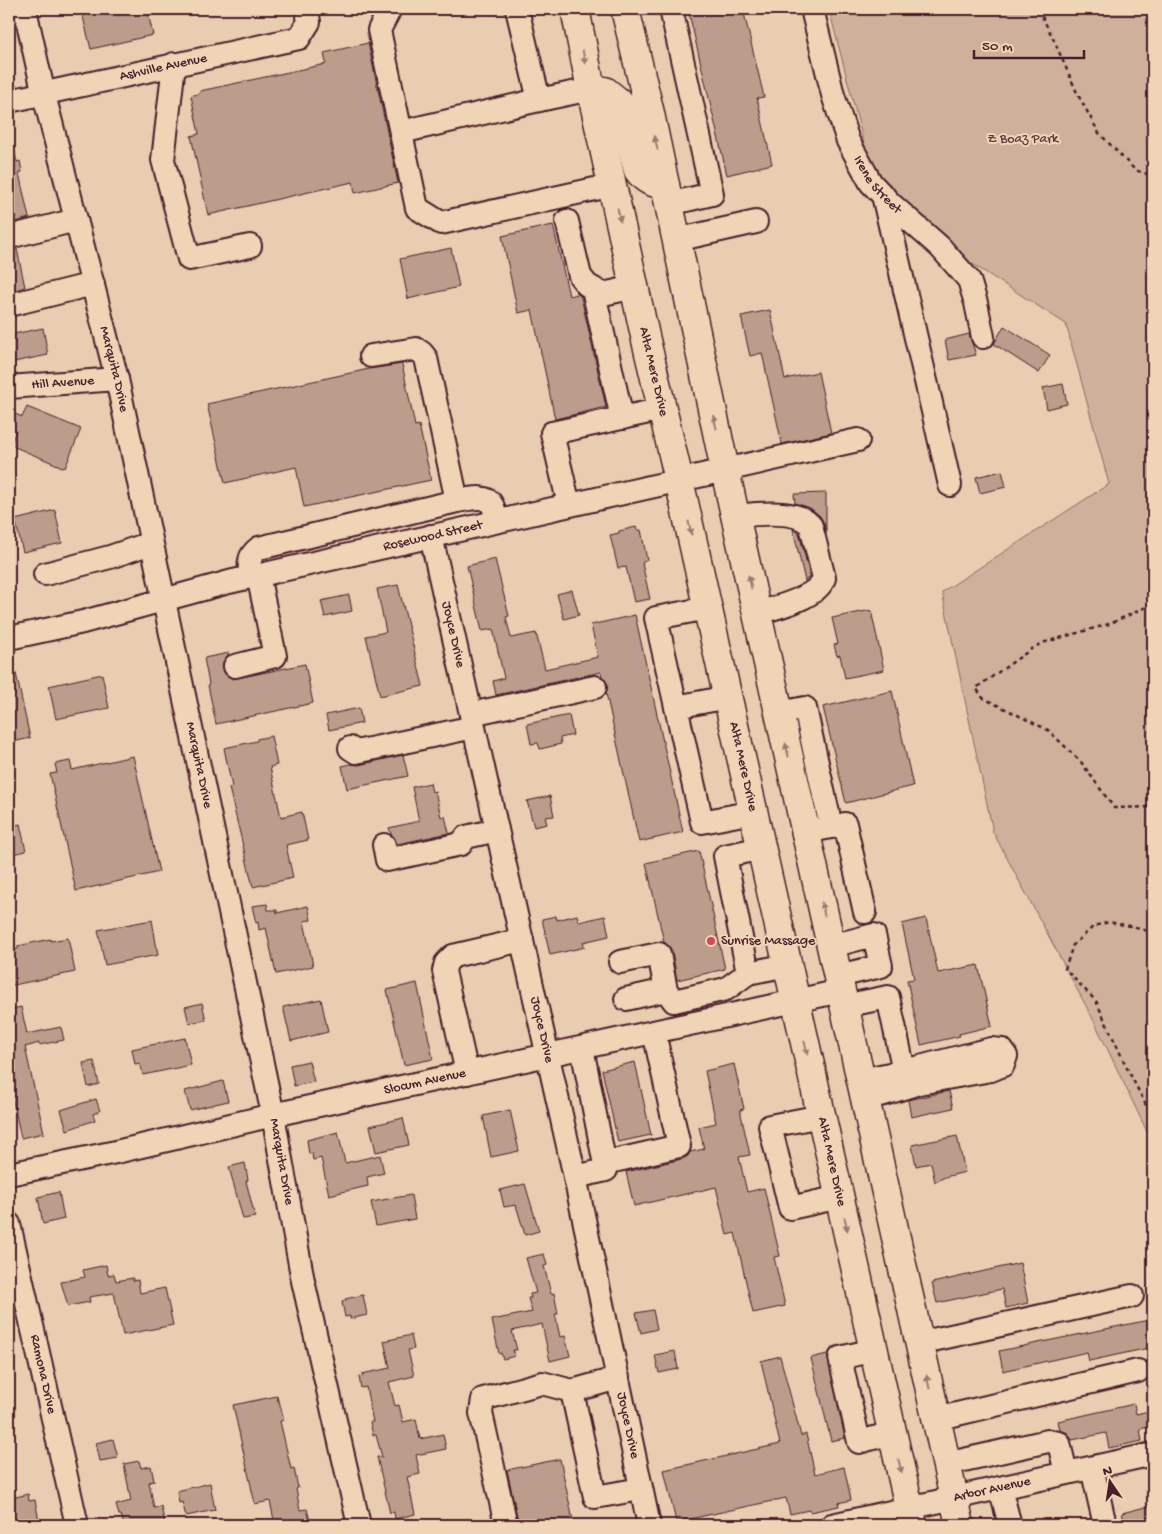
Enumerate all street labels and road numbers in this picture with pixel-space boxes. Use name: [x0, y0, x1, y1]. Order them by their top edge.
street label: Ashville Avenue: [118, 50, 209, 85]
street label: Irene Street: [849, 153, 906, 219]
street label: Marquita Drive: [95, 324, 132, 414]
street label: Alta Mere Drive: [635, 325, 672, 419]
street label: Hill Avenue: [31, 372, 96, 394]
street label: Rosewood Street: [381, 516, 485, 555]
street label: Joyce Drive: [437, 600, 469, 670]
street label: Marquita Drive: [181, 720, 216, 811]
street label: Alta Mere Drive: [725, 720, 762, 814]
street label: Joyce Drive: [526, 995, 558, 1065]
street label: Slocum Avenue: [382, 1064, 468, 1099]
street label: Alta Mere Drive: [813, 1115, 850, 1209]
street label: Marquita Drive: [265, 1117, 298, 1207]
street label: Ramona Drive: [26, 1333, 60, 1416]
street label: Joyce Drive: [613, 1391, 643, 1461]
street label: Arbor Avenue: [952, 1473, 1033, 1506]

